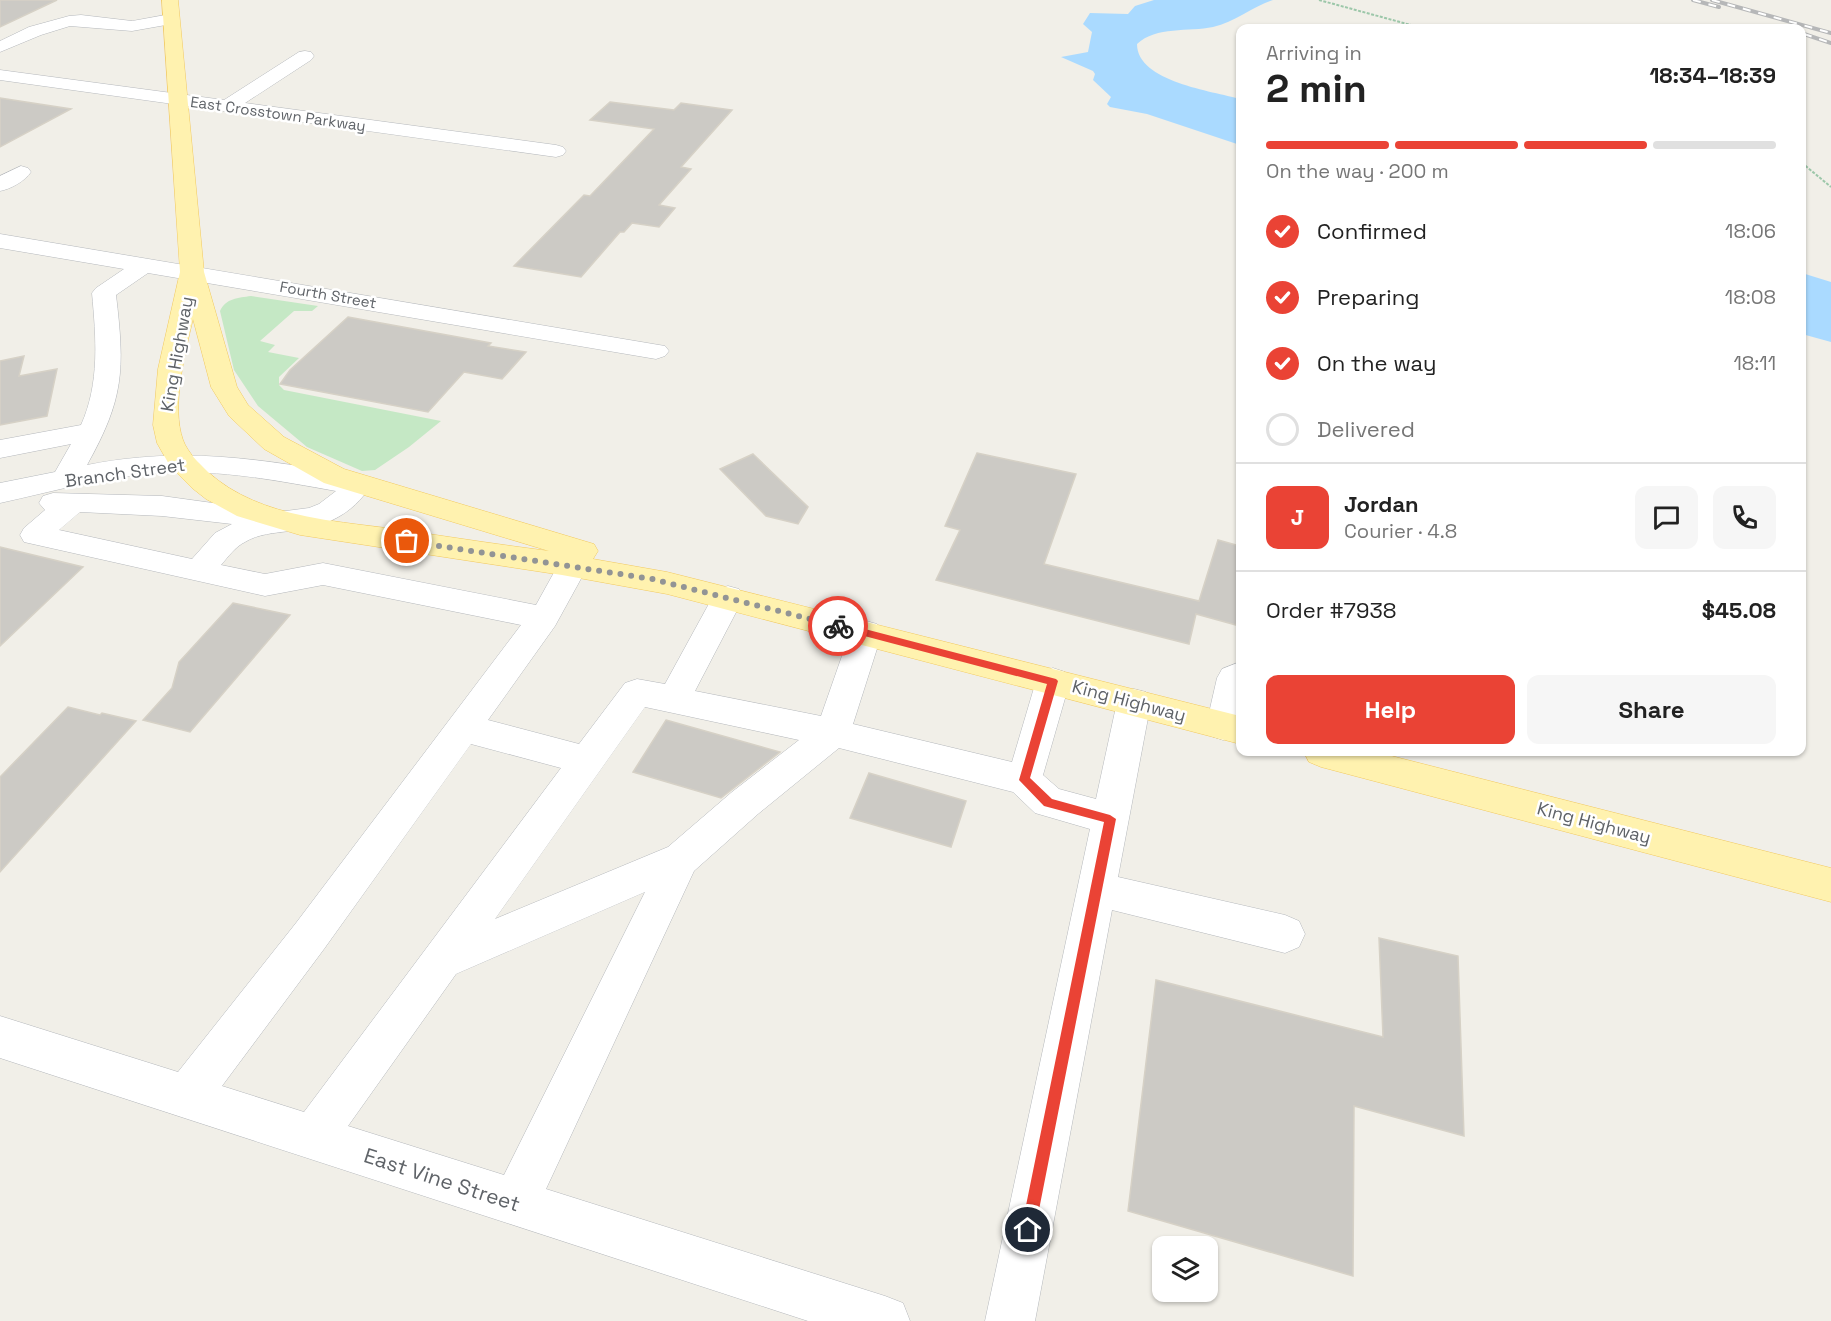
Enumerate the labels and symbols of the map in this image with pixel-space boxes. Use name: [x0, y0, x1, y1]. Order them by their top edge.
street label: East Crosstown Parkway: [189, 92, 367, 135]
street label: Fourth Street: [278, 277, 378, 312]
street label: King Highway: [155, 294, 198, 413]
street label: Branch Street: [63, 453, 187, 492]
pin: [381, 515, 432, 566]
courier: [808, 596, 868, 656]
street label: King Highway: [1070, 674, 1188, 727]
street label: King Highway: [1535, 796, 1653, 849]
street label: East Vine Street: [361, 1142, 524, 1217]
pin: [1002, 1204, 1053, 1255]

